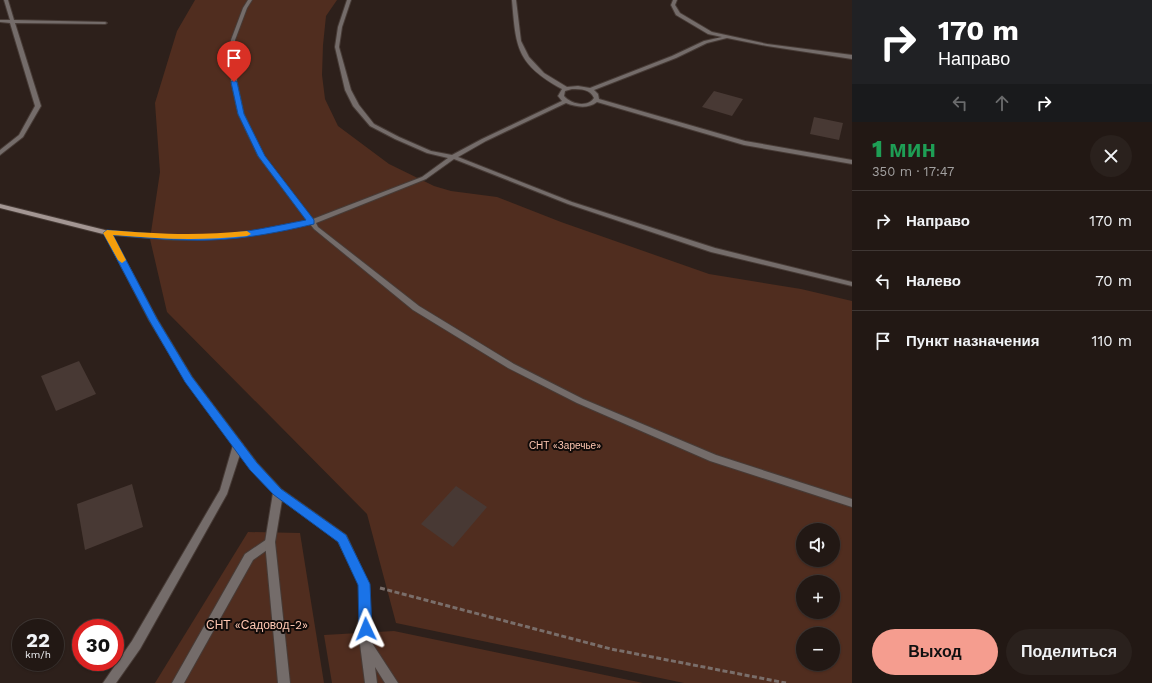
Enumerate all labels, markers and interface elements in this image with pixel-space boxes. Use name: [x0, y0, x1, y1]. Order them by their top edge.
text: 170 m: [938, 14, 1019, 47]
icon: right: [872, 16, 924, 68]
pin: [217, 41, 251, 82]
icon: arrive: [223, 47, 245, 69]
text: Направо: [938, 48, 1010, 69]
icon: left: [949, 92, 971, 114]
icon: ahead: [991, 92, 1013, 114]
icon: right: [1033, 92, 1055, 114]
text: 1 мин: [872, 135, 936, 163]
button: close: [1090, 135, 1132, 177]
text: 350 m · 17:47: [872, 164, 954, 179]
icon: right: [872, 210, 894, 232]
text: Направо: [906, 212, 970, 230]
text: 170 m: [1089, 212, 1132, 230]
icon: left: [872, 270, 894, 292]
text: Налево: [906, 272, 961, 290]
text: 70 m: [1095, 272, 1132, 290]
icon: arrive: [872, 330, 894, 352]
text: Пункт назначения: [906, 332, 1039, 350]
text: 110 m: [1092, 332, 1132, 350]
park label: СНТ «Заречье»: [529, 440, 601, 451]
map controls: [796, 523, 840, 671]
button: sound: [796, 523, 840, 567]
button: +: [796, 575, 840, 619]
position arrow: [345, 608, 387, 650]
park label: СНТ «Садовод-2»: [206, 618, 308, 632]
speed limit sign: 30: [72, 619, 124, 671]
button: −: [796, 627, 840, 671]
text: 22: [26, 628, 50, 652]
button: Выход: [872, 629, 998, 675]
button: Поделиться: [1006, 629, 1132, 675]
text: km/h: [25, 649, 51, 660]

